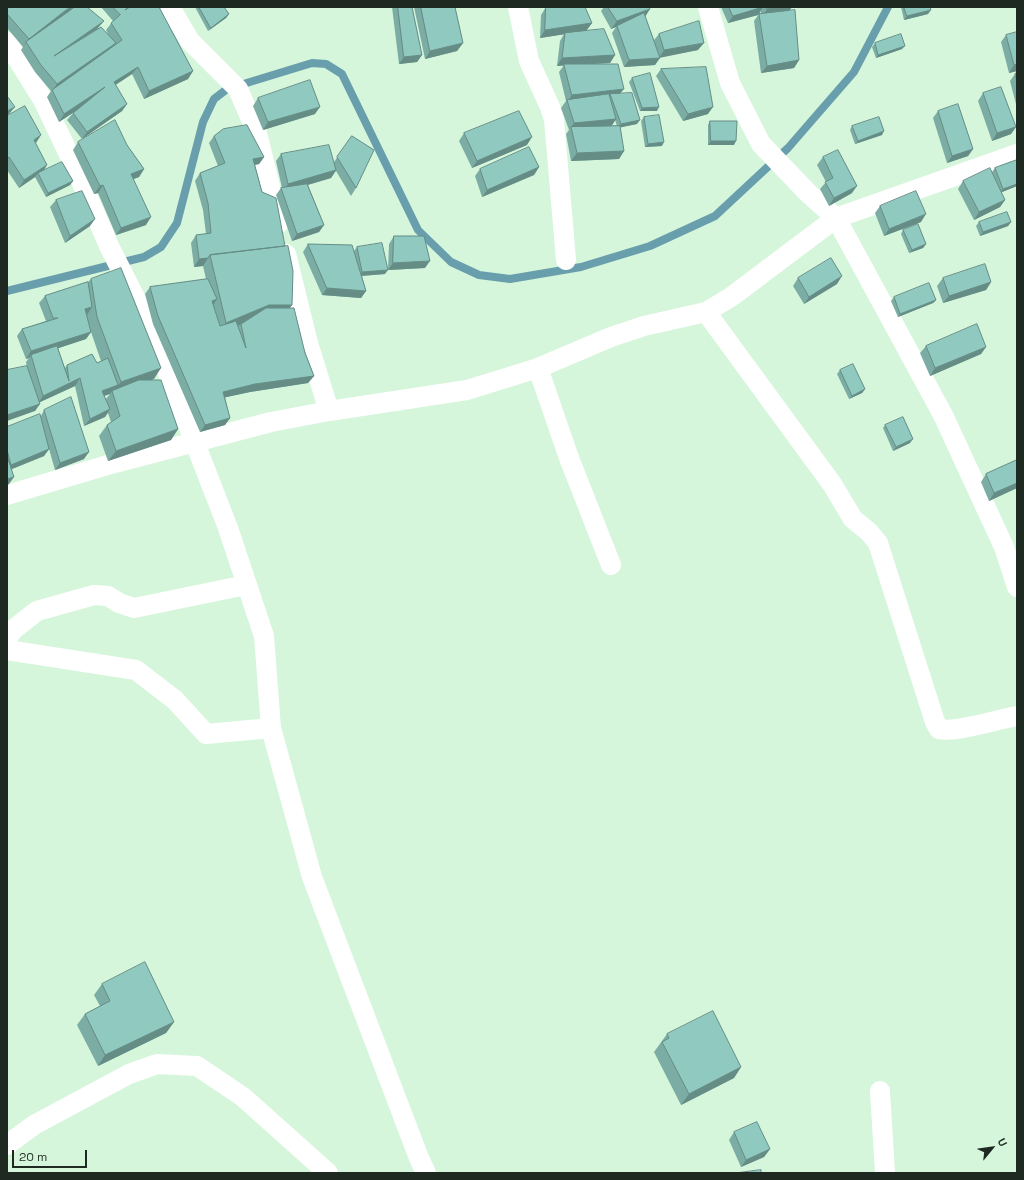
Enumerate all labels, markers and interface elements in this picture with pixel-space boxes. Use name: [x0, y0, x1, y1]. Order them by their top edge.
north arrow: [972, 1128, 1012, 1168]
text: U: [995, 1136, 1010, 1149]
scale bar: [14, 1142, 89, 1168]
text: 20 m: [19, 1149, 47, 1165]

